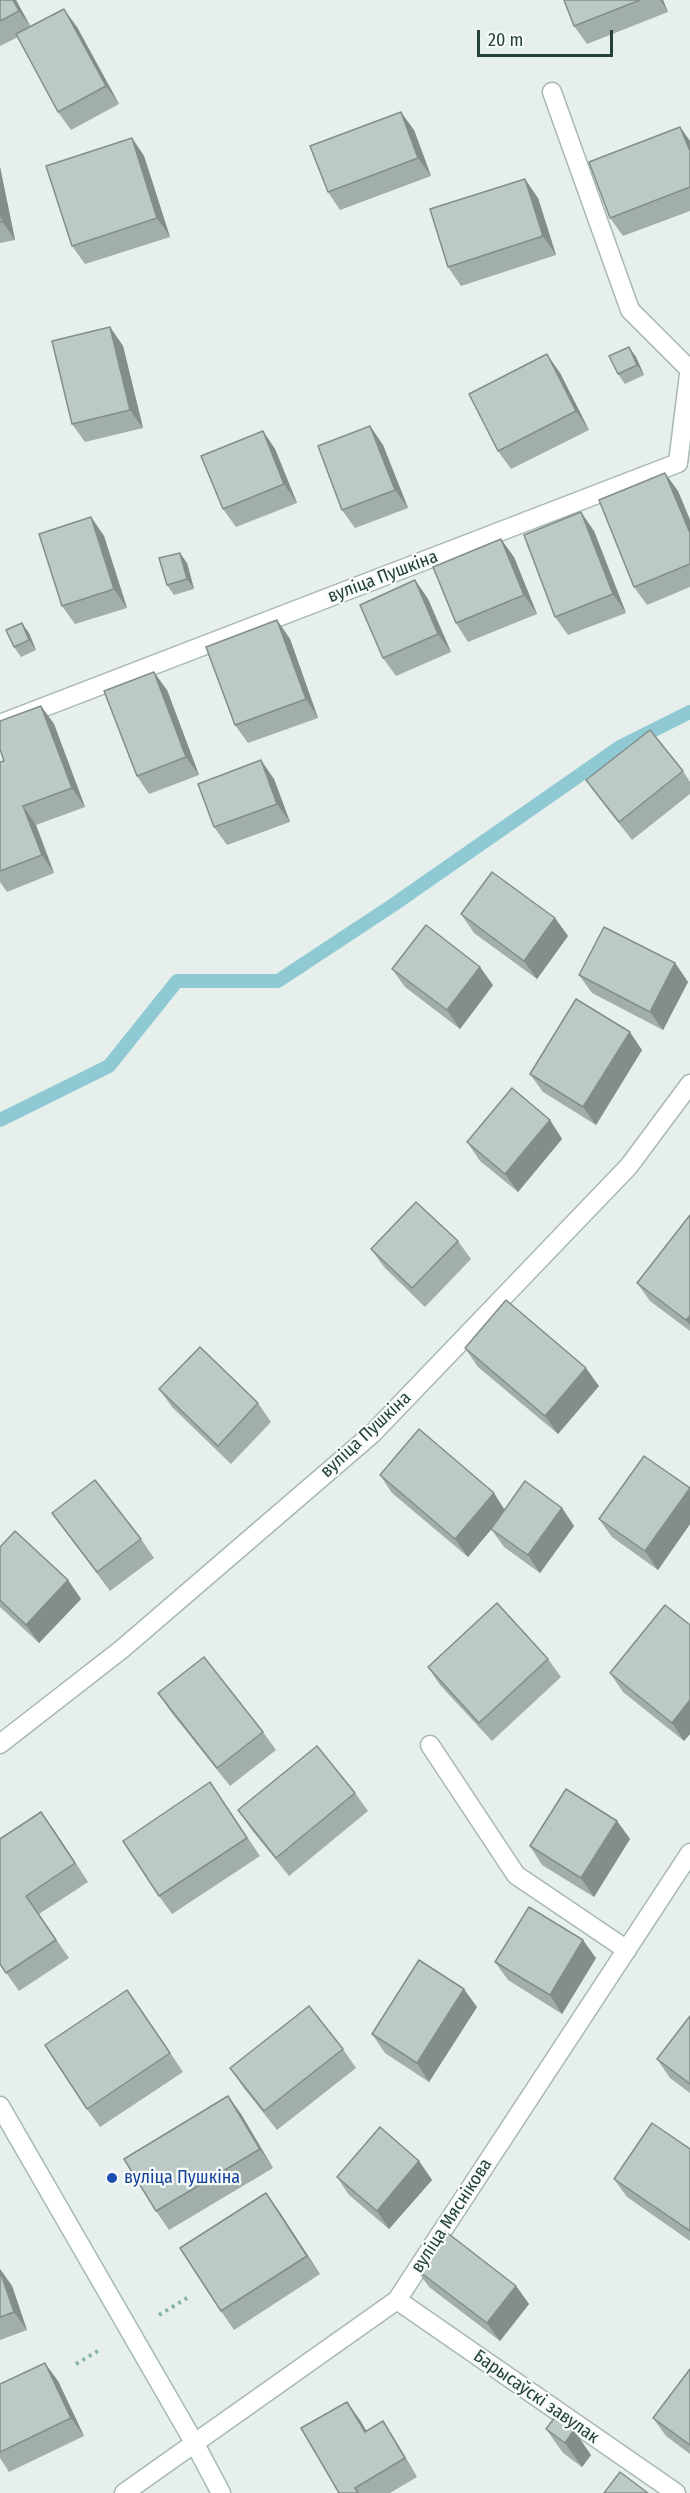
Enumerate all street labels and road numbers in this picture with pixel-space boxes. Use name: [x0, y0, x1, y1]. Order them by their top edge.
street label: вуліца Пушкіна: [325, 546, 441, 608]
street label: вуліца Пушкіна: [316, 1387, 416, 1483]
street label: вуліца Мяснікова: [407, 2155, 497, 2277]
street label: Барысаўскі завулак: [469, 2346, 603, 2448]

